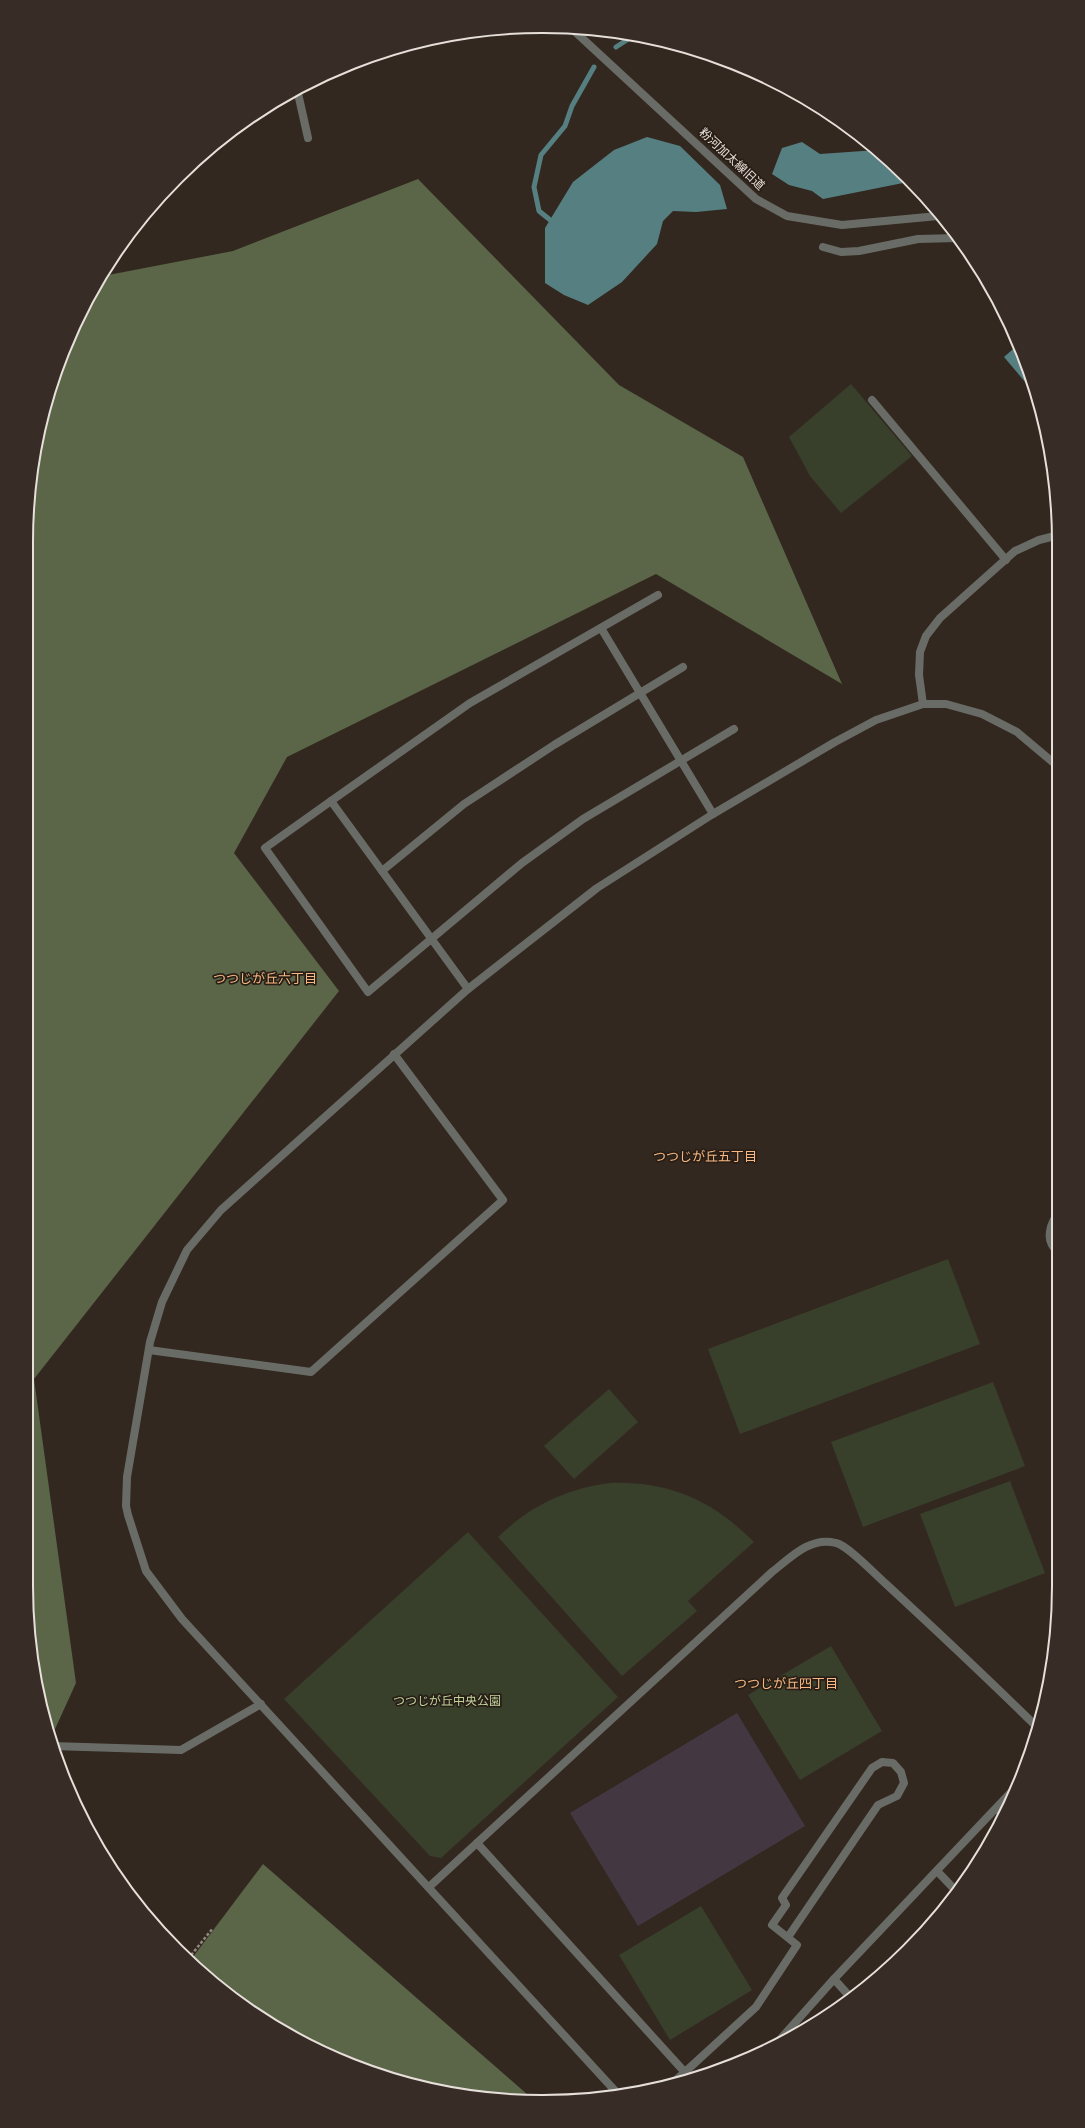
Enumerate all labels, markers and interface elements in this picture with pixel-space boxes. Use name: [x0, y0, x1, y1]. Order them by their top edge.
street label: 粉河加太線旧道: [696, 124, 769, 194]
district label: つつじが丘六丁目: [213, 969, 317, 987]
district label: つつじが丘五丁目: [653, 1147, 757, 1165]
district label: つつじが丘四丁目: [734, 1674, 838, 1692]
park label: つつじが丘中央公園: [393, 1692, 501, 1709]

